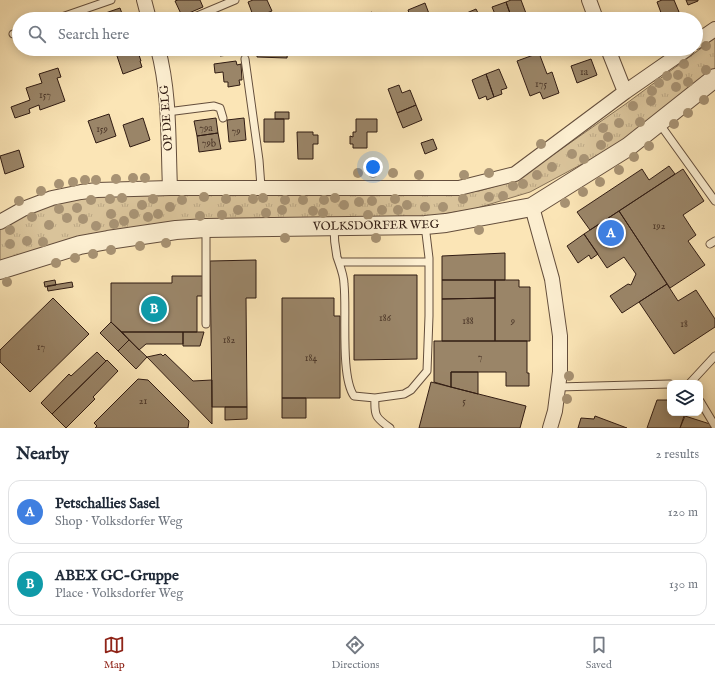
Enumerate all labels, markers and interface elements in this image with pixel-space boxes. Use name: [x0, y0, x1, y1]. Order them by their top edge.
search box: [12, 12, 703, 56]
icon: search: [26, 23, 48, 45]
text: Search here: [58, 25, 129, 44]
house number: 1a: [580, 66, 589, 79]
house number: 175: [535, 78, 547, 91]
street label: OP DE ELG: [157, 84, 176, 152]
house number: 157: [39, 89, 51, 102]
house number: 79a: [199, 122, 213, 135]
house number: 159: [96, 123, 108, 136]
house number: 79: [231, 125, 241, 138]
house number: 79b: [202, 137, 216, 150]
your location: [363, 157, 383, 177]
street label: VOLKSDORFER WEG: [312, 217, 440, 234]
pin: A: [598, 218, 624, 248]
house number: 192: [653, 220, 666, 233]
pin: B: [141, 294, 167, 324]
house number: 186: [379, 312, 392, 325]
house number: 188: [462, 315, 474, 328]
house number: 9: [510, 315, 515, 328]
house number: 18: [680, 318, 688, 331]
house number: 182: [223, 334, 235, 347]
house number: 17: [37, 341, 46, 354]
house number: 7: [478, 351, 483, 364]
house number: 184: [305, 352, 317, 365]
map controls: [667, 380, 703, 416]
button: layers: [667, 380, 703, 416]
house number: 21: [139, 395, 147, 408]
house number: 5: [462, 395, 466, 408]
text: Nearby: [16, 444, 69, 465]
text: 2 results: [655, 446, 699, 463]
text: Petschallies Sasel: [55, 494, 160, 513]
text: A: [26, 504, 34, 521]
text: 120 m: [668, 504, 698, 521]
text: Shop · Volksdorfer Weg: [55, 513, 183, 530]
text: ABEX GC-Gruppe: [55, 566, 179, 585]
text: B: [26, 576, 34, 593]
text: 130 m: [669, 576, 698, 593]
text: Place · Volksdorfer Weg: [55, 585, 183, 602]
tab: Map: [103, 634, 125, 672]
tab: Directions: [332, 634, 379, 672]
tab: Saved: [586, 634, 612, 672]

